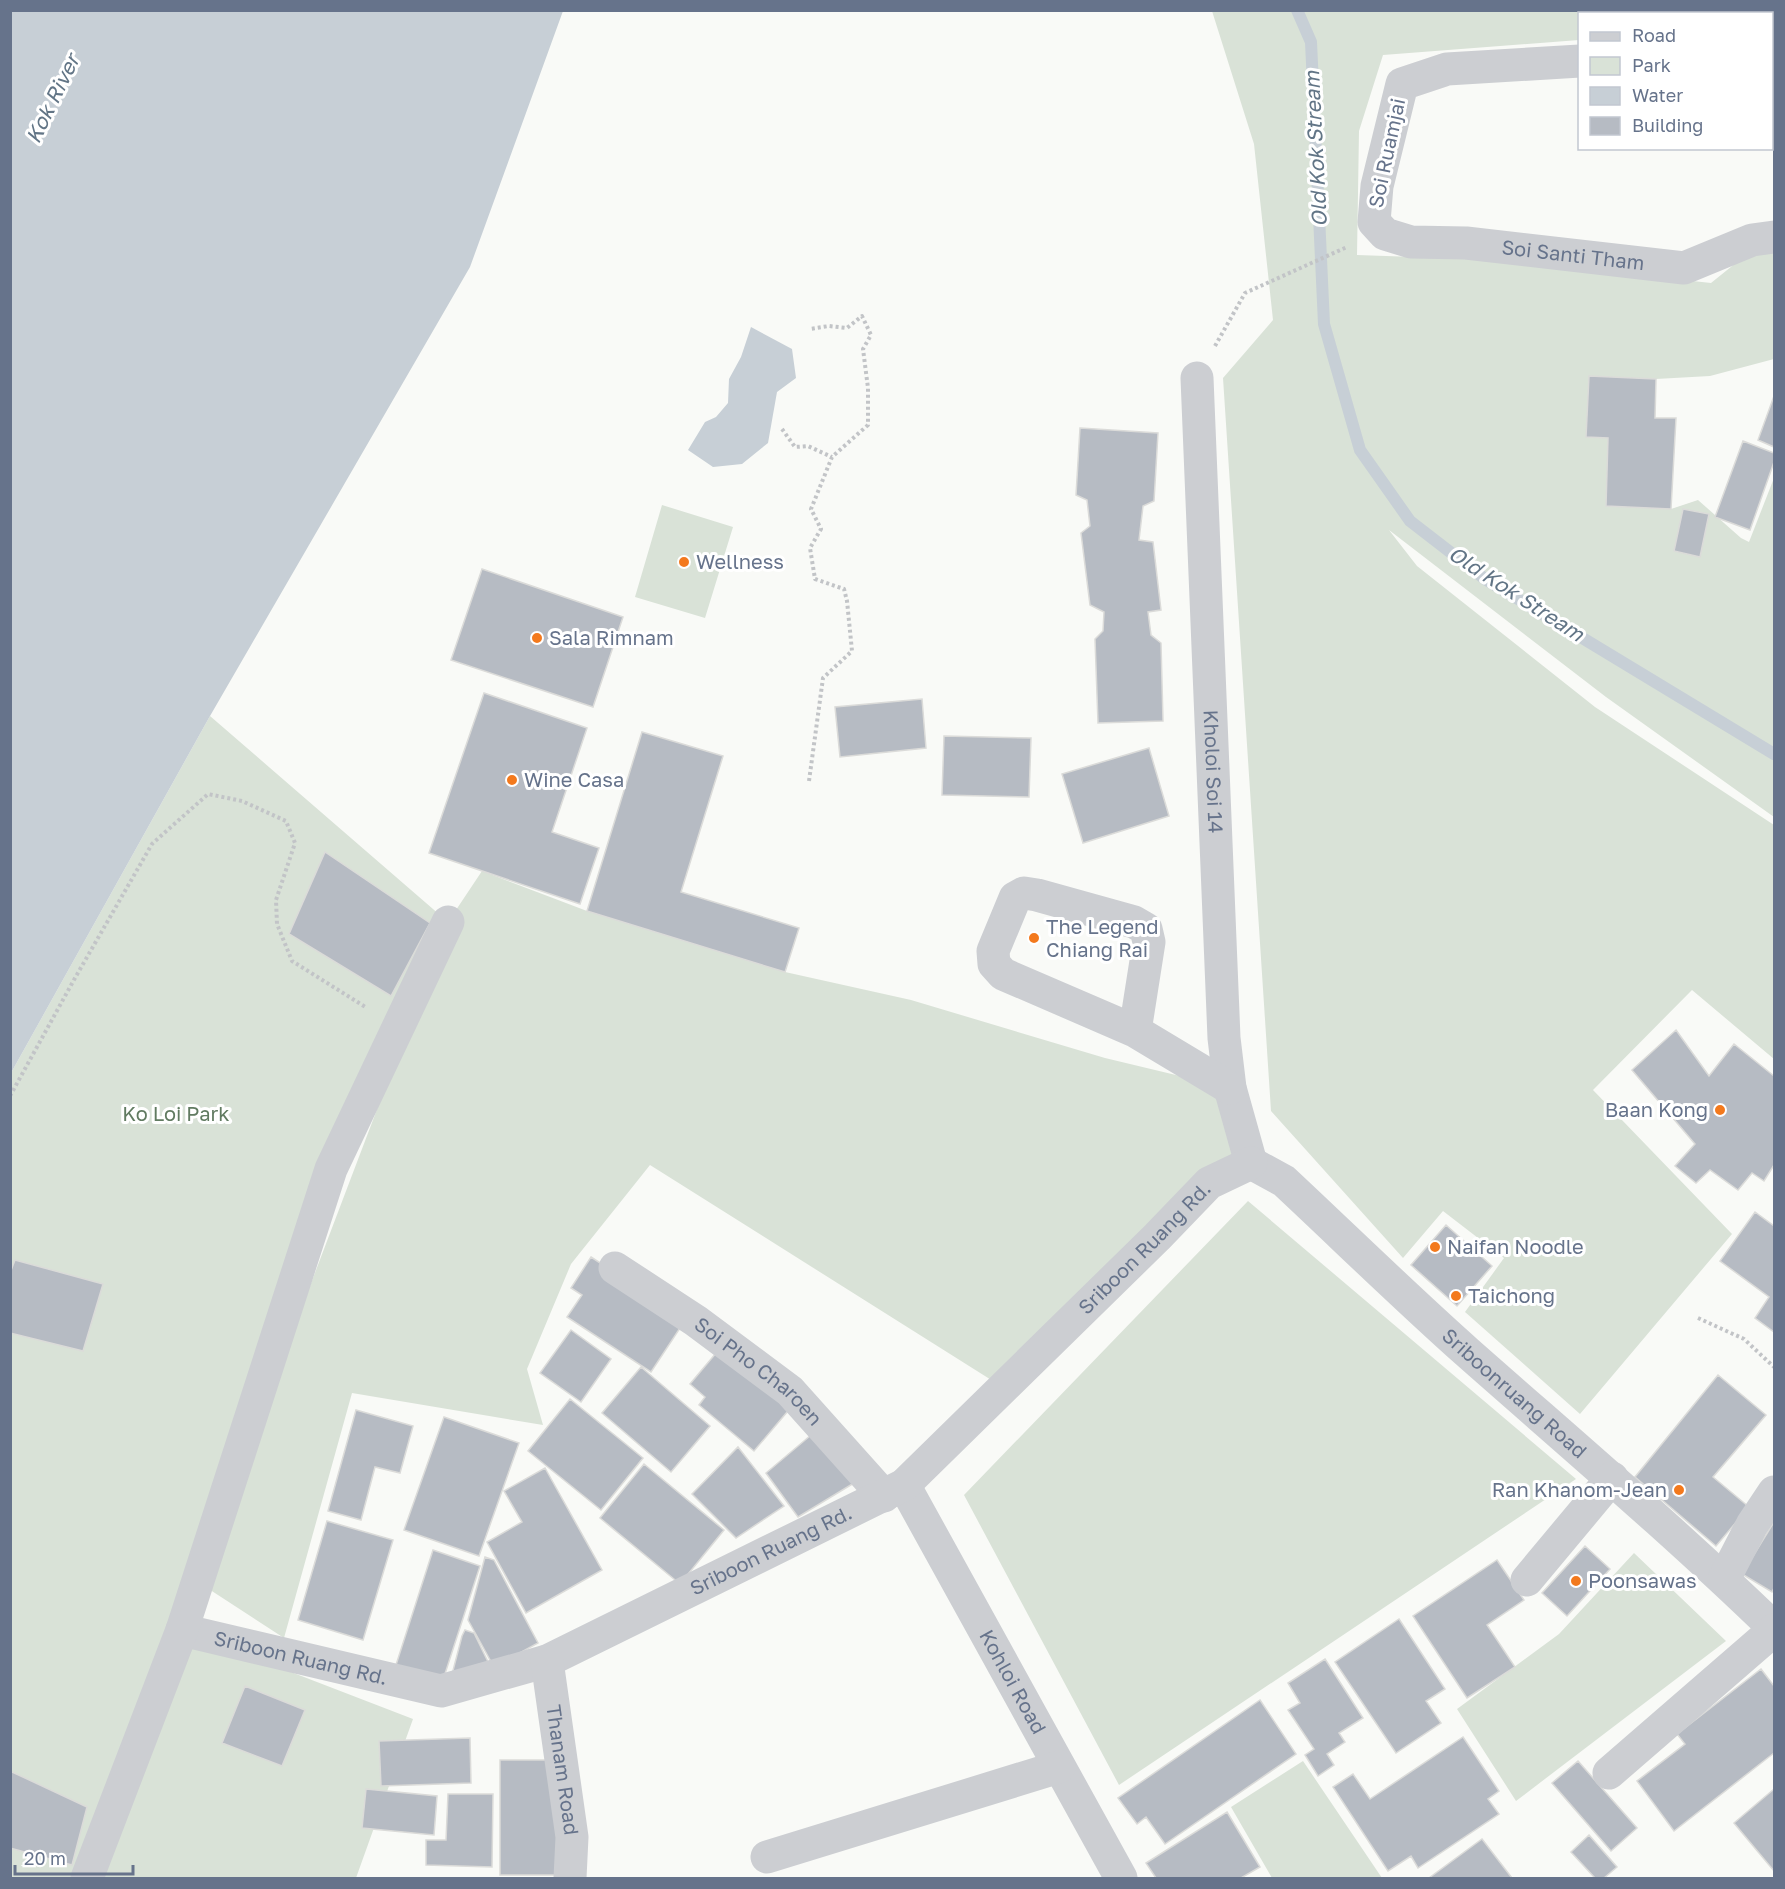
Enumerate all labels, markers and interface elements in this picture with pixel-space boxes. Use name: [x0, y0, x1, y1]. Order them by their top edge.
legend: [1578, 12, 1773, 150]
text: Road: [1632, 24, 1676, 46]
water label: Kok River: [20, 47, 86, 147]
text: Park: [1632, 54, 1671, 76]
water label: Old Kok Stream: [1298, 69, 1332, 228]
text: Water: [1632, 84, 1683, 106]
street label: Soi Ruamjai: [1363, 96, 1409, 210]
text: Building: [1632, 114, 1703, 136]
street label: Soi Santi Tham: [1500, 234, 1646, 274]
water label: Old Kok Stream: [1444, 540, 1590, 647]
place label: Wellness: [696, 549, 784, 573]
marker: Wellness: [677, 555, 691, 569]
place label: Sala Rimnam: [549, 625, 674, 649]
marker: Sala Rimnam: [530, 631, 544, 645]
street label: Kholoi Soi 14: [1200, 709, 1229, 834]
place label: Wine Casa: [524, 767, 624, 791]
marker: Wine Casa: [505, 773, 519, 787]
place label: The Legend Chiang Rai: [1046, 914, 1159, 961]
marker: The Legend Chiang Rai: [1027, 931, 1041, 945]
place label: Baan Kong: [1605, 1097, 1708, 1121]
park label: Ko Loi Park: [122, 1101, 230, 1125]
marker: Baan Kong: [1713, 1103, 1727, 1117]
street label: Sriboon Ruang Rd.: [1073, 1176, 1215, 1319]
place label: Naifan Noodle: [1447, 1234, 1584, 1258]
marker: Naifan Noodle: [1428, 1240, 1442, 1254]
place label: Taichong: [1468, 1283, 1555, 1307]
marker: Taichong: [1449, 1289, 1463, 1303]
street label: Soi Pho Charoen: [690, 1311, 828, 1430]
street label: Sriboonruang Road: [1438, 1323, 1592, 1463]
place label: Ran Khanom-Jean: [1492, 1477, 1667, 1501]
marker: Ran Khanom-Jean: [1672, 1483, 1686, 1497]
street label: Sriboon Ruang Rd.: [686, 1500, 856, 1600]
place label: Poonsawas: [1588, 1568, 1697, 1592]
marker: Poonsawas: [1569, 1574, 1583, 1588]
street label: Sriboon Ruang Rd.: [212, 1625, 390, 1689]
street label: Kohloi Road: [975, 1625, 1052, 1738]
street label: Thanam Road: [542, 1703, 585, 1836]
scale bar: [15, 1838, 134, 1876]
text: 20 m: [24, 1847, 66, 1869]

